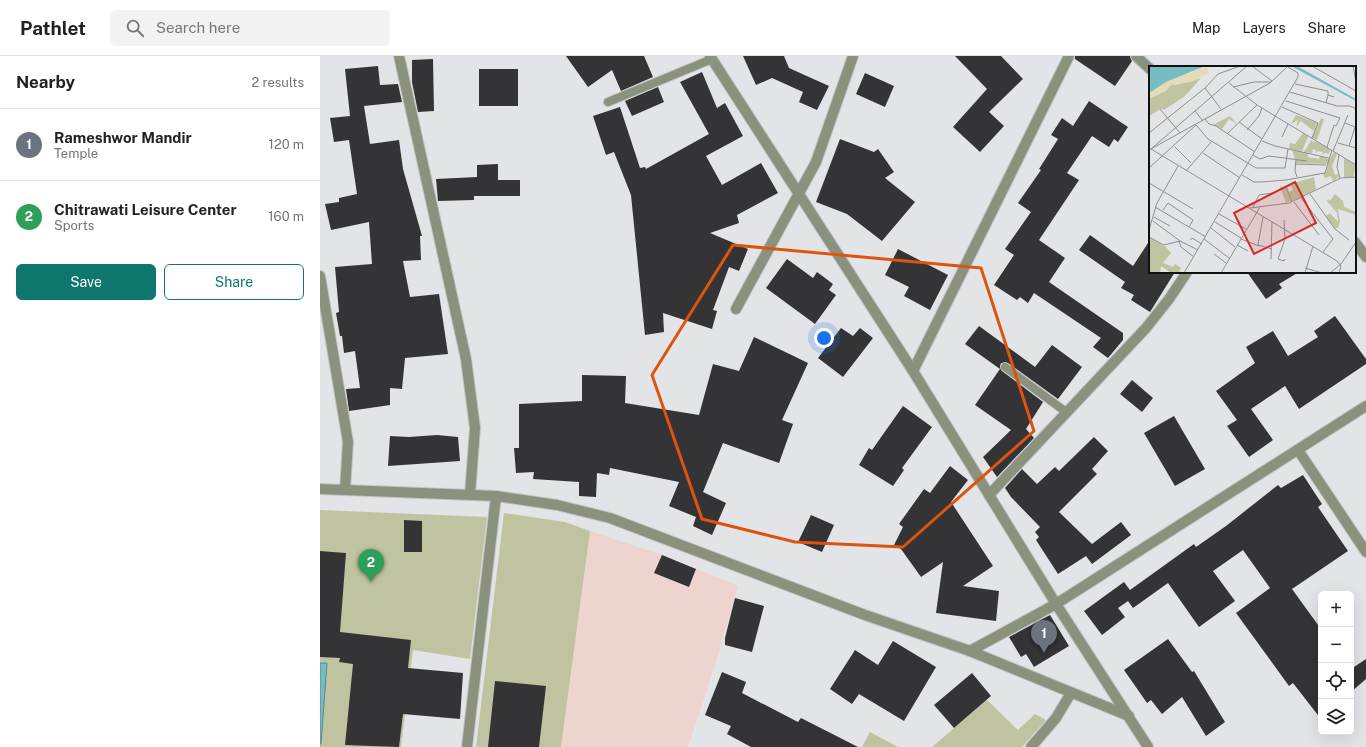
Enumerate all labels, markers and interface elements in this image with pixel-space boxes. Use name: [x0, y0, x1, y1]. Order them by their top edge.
search box: [110, 10, 390, 46]
text: Pathlet: [20, 17, 86, 39]
icon: search: [124, 17, 146, 39]
text: Search here: [156, 19, 240, 36]
text: Map: [1192, 20, 1220, 36]
text: Layers: [1242, 20, 1286, 36]
text: Share: [1308, 20, 1346, 36]
inset map: [1149, 66, 1356, 273]
text: Nearby: [16, 72, 75, 92]
text: 2 results: [252, 75, 304, 90]
text: Rameshwor Mandir: [54, 129, 192, 146]
text: 1: [26, 137, 32, 152]
text: 120 m: [269, 137, 304, 152]
text: Temple: [54, 146, 98, 161]
text: Chitrawati Leisure Center: [54, 201, 237, 218]
text: 2: [25, 209, 33, 224]
text: 160 m: [268, 209, 304, 224]
text: Sports: [54, 218, 94, 233]
button: Save: [16, 264, 156, 300]
button: Share: [164, 264, 304, 300]
your location: [814, 328, 834, 348]
pin: 2: [358, 549, 384, 582]
map controls: [1318, 591, 1354, 735]
button: +: [1318, 591, 1354, 627]
pin: 1: [1031, 620, 1057, 653]
button: −: [1318, 627, 1354, 663]
button: locate: [1318, 663, 1354, 699]
button: layers: [1318, 699, 1354, 735]

